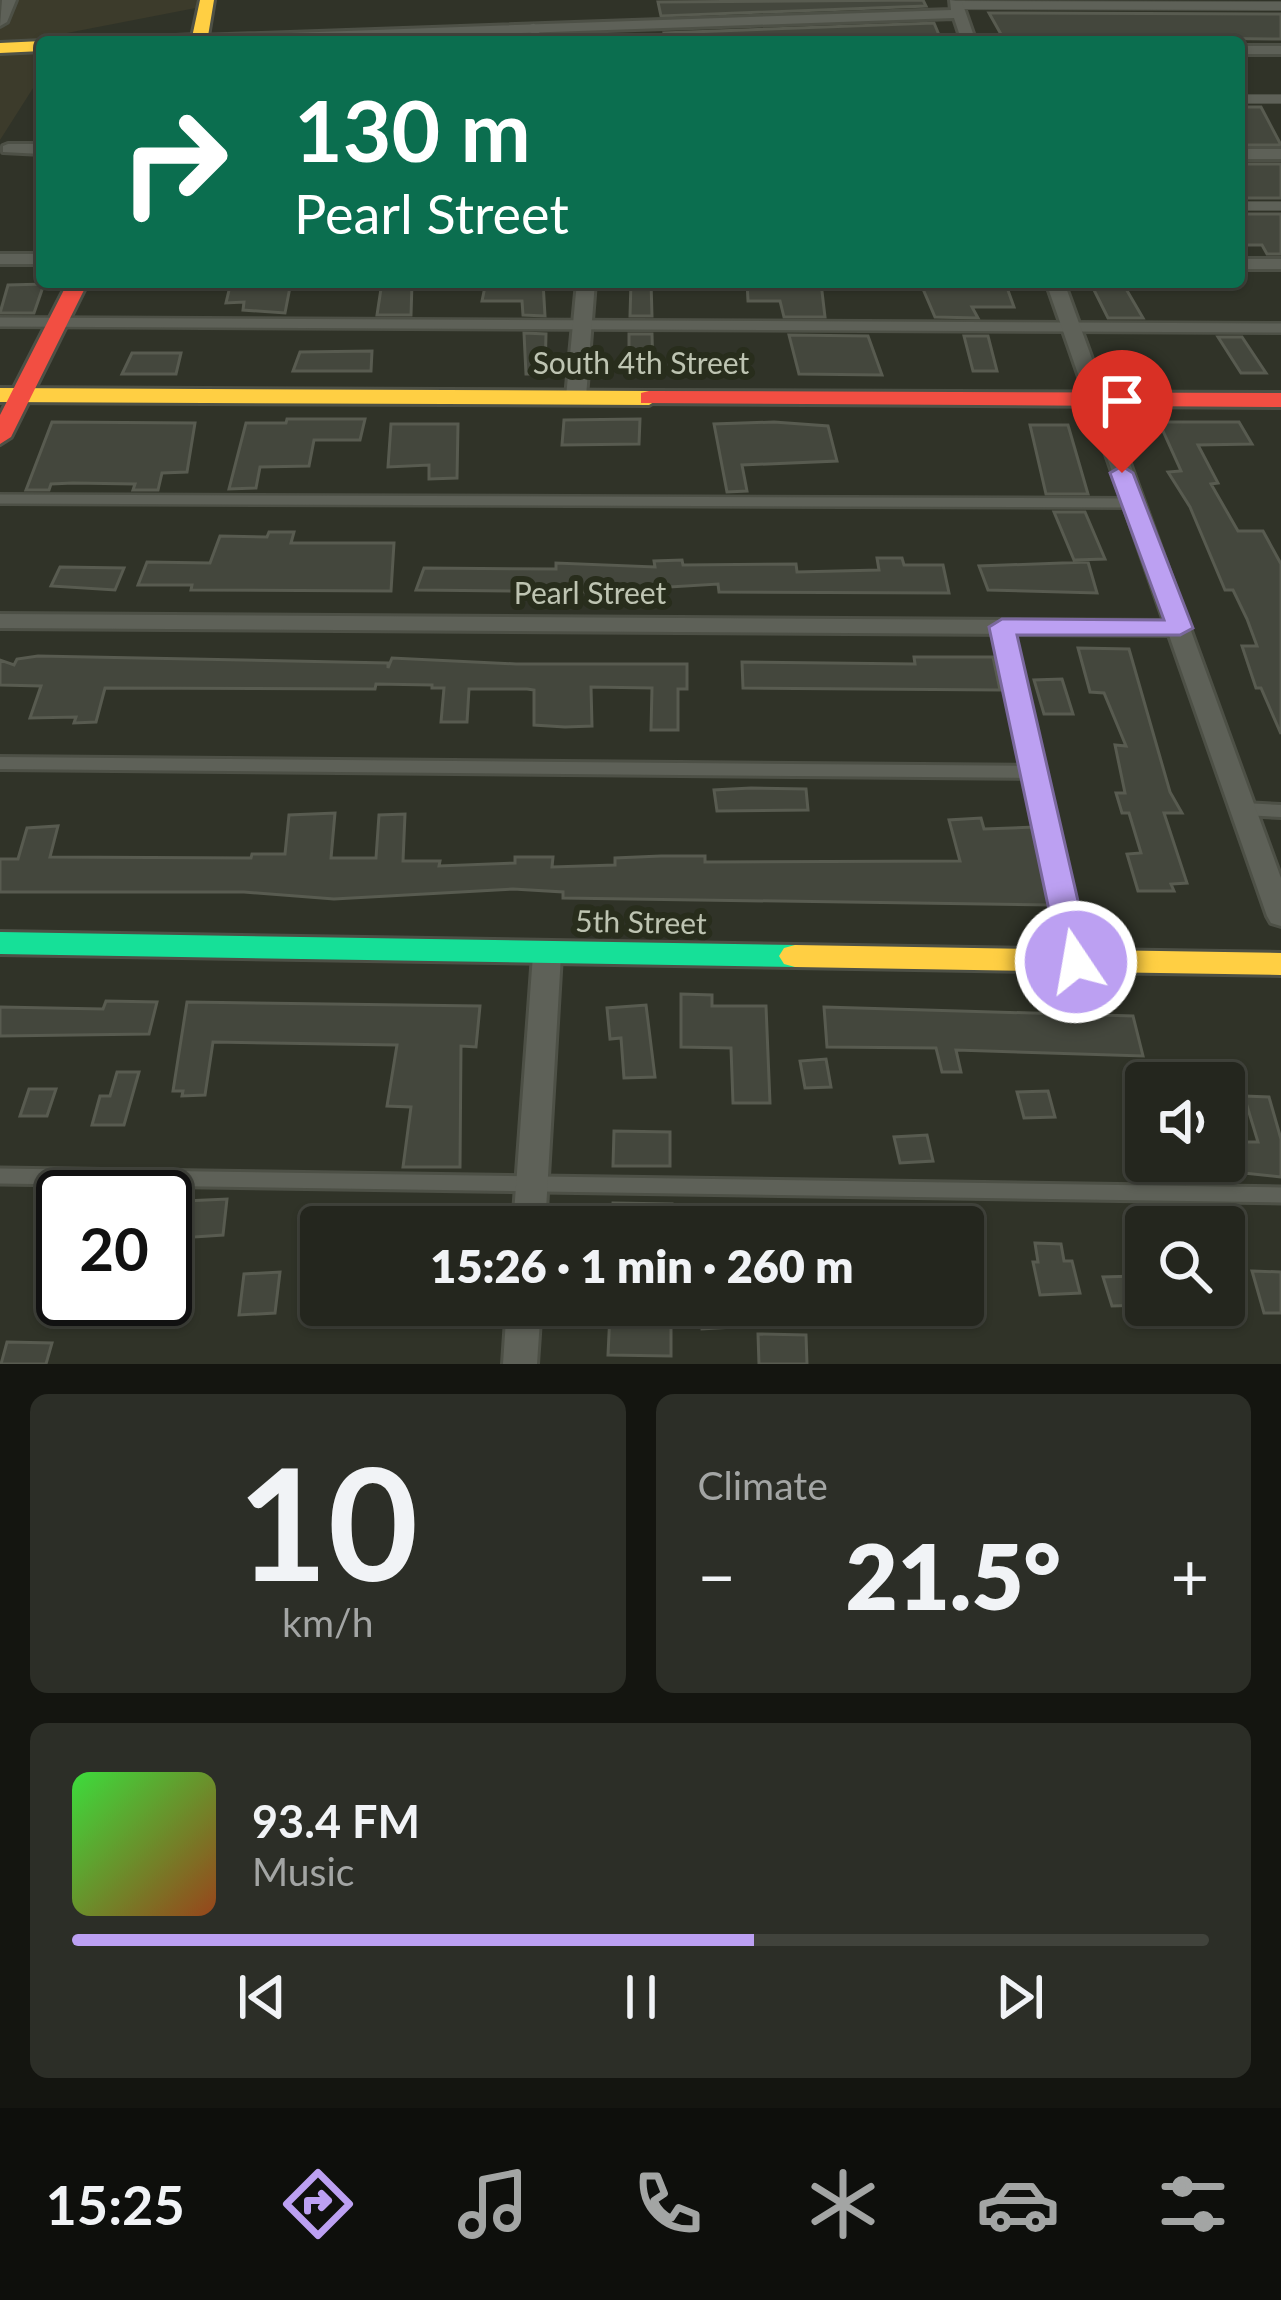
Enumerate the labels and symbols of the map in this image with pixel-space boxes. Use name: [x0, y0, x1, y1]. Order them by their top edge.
street label: South 4th Street: [533, 344, 750, 380]
pin: [1071, 350, 1173, 473]
street label: Pearl Street: [514, 574, 667, 610]
position arrow: [1013, 899, 1139, 1025]
street label: 5th Street: [575, 902, 707, 940]
speed limit sign: 20: [36, 1170, 192, 1326]

